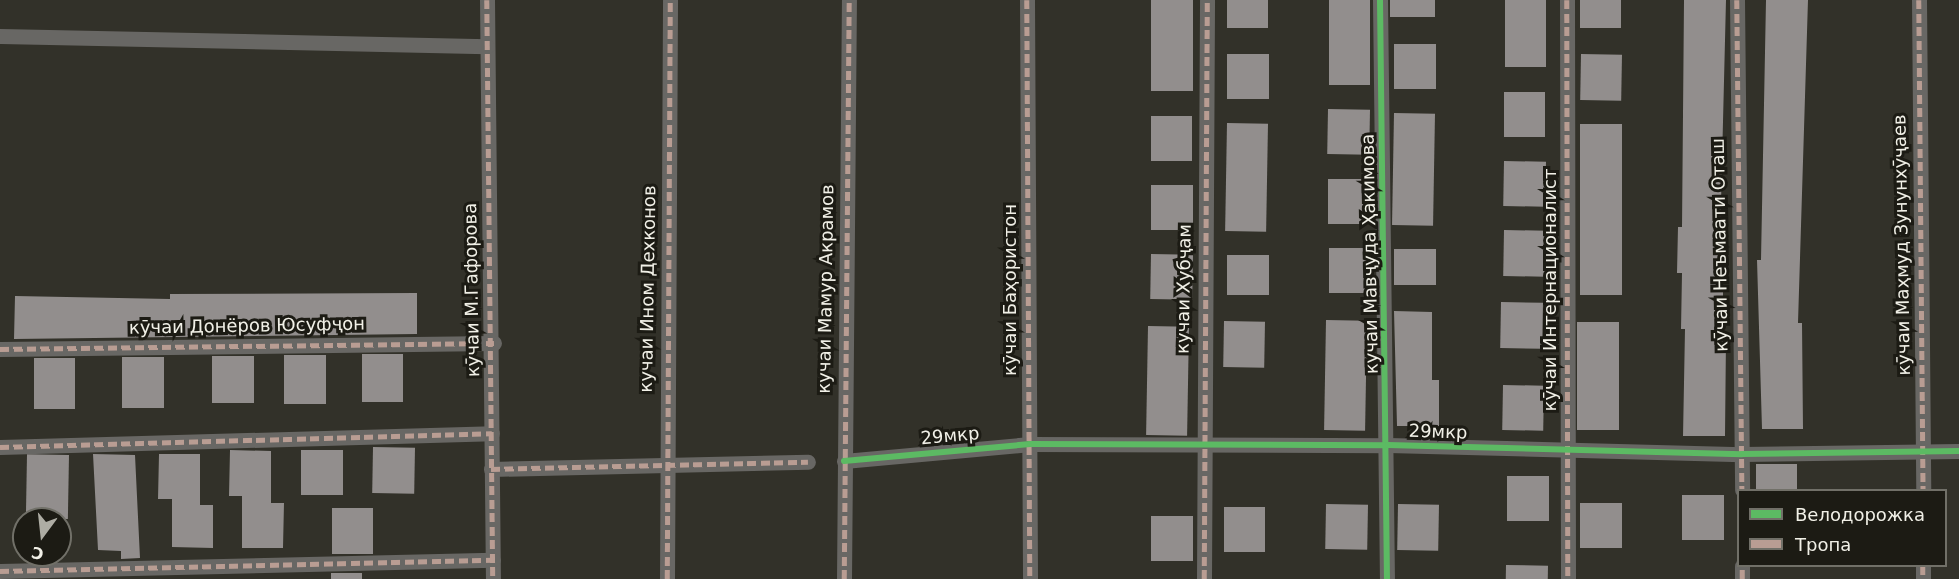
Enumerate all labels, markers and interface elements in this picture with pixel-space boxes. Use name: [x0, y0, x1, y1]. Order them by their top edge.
street label: кӯчаи Маҳмуд Зунунхӯҷаев: [1889, 114, 1915, 376]
street label: кучаи Мавҷуда Ҳакимова: [1357, 134, 1383, 374]
street label: кӯчаи Неъмаати Оташ: [1707, 138, 1733, 352]
street label: кӯчаи Интернационалист: [1539, 169, 1561, 411]
street label: кучаи Мамур Акрамов: [813, 184, 839, 394]
street label: кучаи Ином Дехконов: [635, 185, 661, 393]
street label: кӯчаи М.Гафорова: [460, 203, 484, 377]
street label: кӯчаи Баҳористон: [999, 204, 1021, 376]
street label: кучаи Хубҷам: [1172, 224, 1196, 354]
street label: кӯчаи Донёров Юсуфҷон: [129, 313, 365, 339]
street label: 29мкр: [1408, 420, 1468, 444]
street label: 29мкр: [920, 423, 980, 449]
legend: [1737, 489, 1947, 567]
text: Велодорожка: [1795, 504, 1925, 525]
north arrow: [12, 507, 72, 567]
text: Тропа: [1795, 534, 1851, 555]
text: С: [30, 542, 46, 564]

